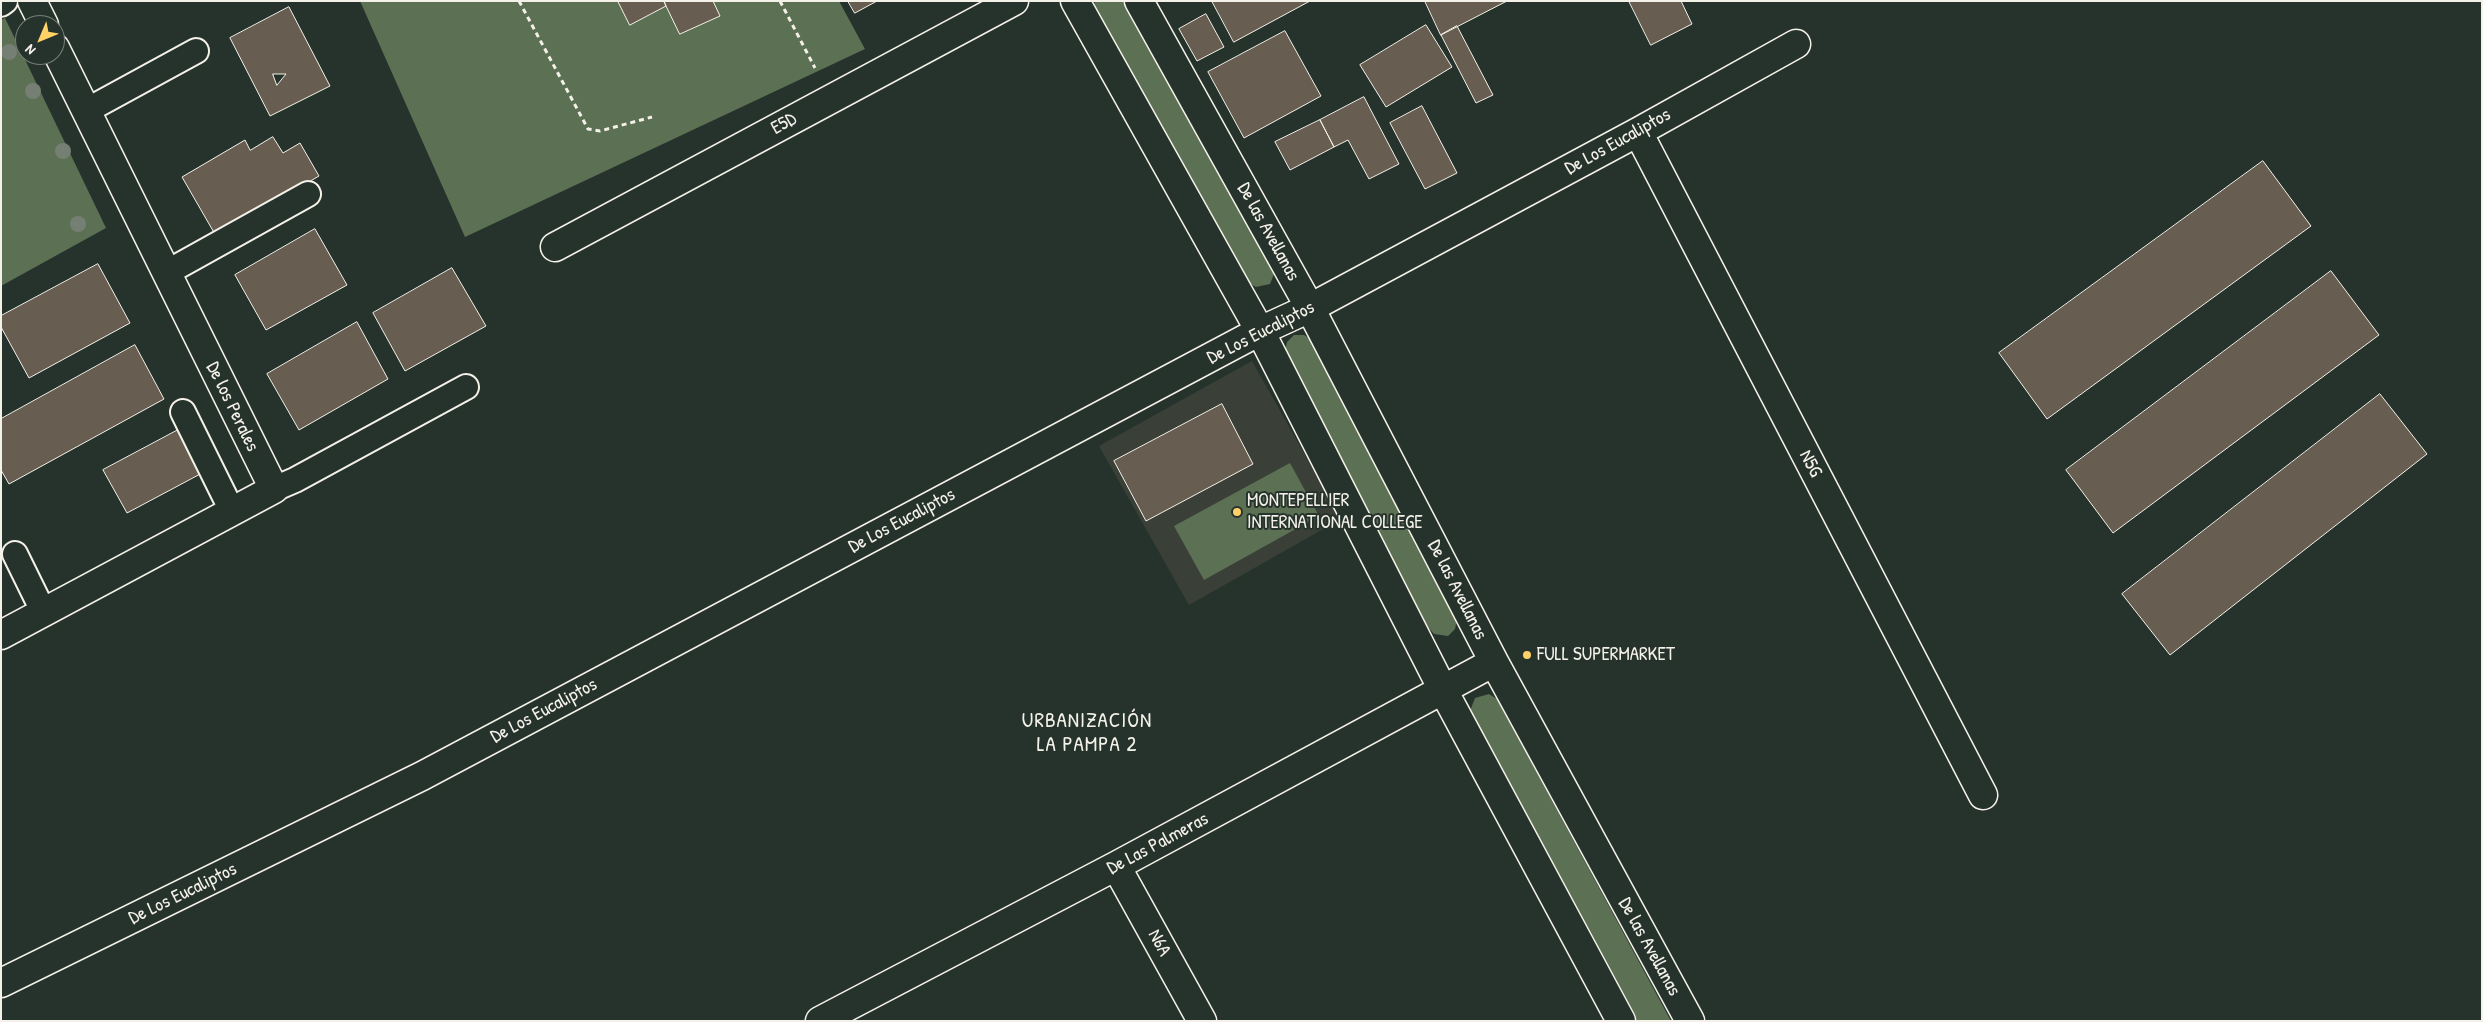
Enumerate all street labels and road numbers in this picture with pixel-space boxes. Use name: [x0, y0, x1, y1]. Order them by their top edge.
street label: De Los Eucaliptos: [1561, 104, 1675, 180]
street label: E5D: [767, 108, 801, 140]
street label: De las Avellanas: [1232, 179, 1304, 285]
street label: De Los Eucaliptos: [1204, 296, 1318, 370]
street label: De los Perales: [201, 359, 263, 455]
street label: N5G: [1794, 447, 1826, 481]
street label: De Los Eucaliptos: [845, 483, 959, 559]
street label: De las Avellanas: [1422, 536, 1492, 644]
street label: De Los Eucaliptos: [487, 673, 601, 749]
street label: De Las Palmeras: [1103, 808, 1213, 880]
street label: De Los Eucaliptos: [125, 858, 241, 930]
street label: De las Avellanas: [1613, 894, 1685, 1000]
street label: N6A: [1142, 926, 1176, 960]

